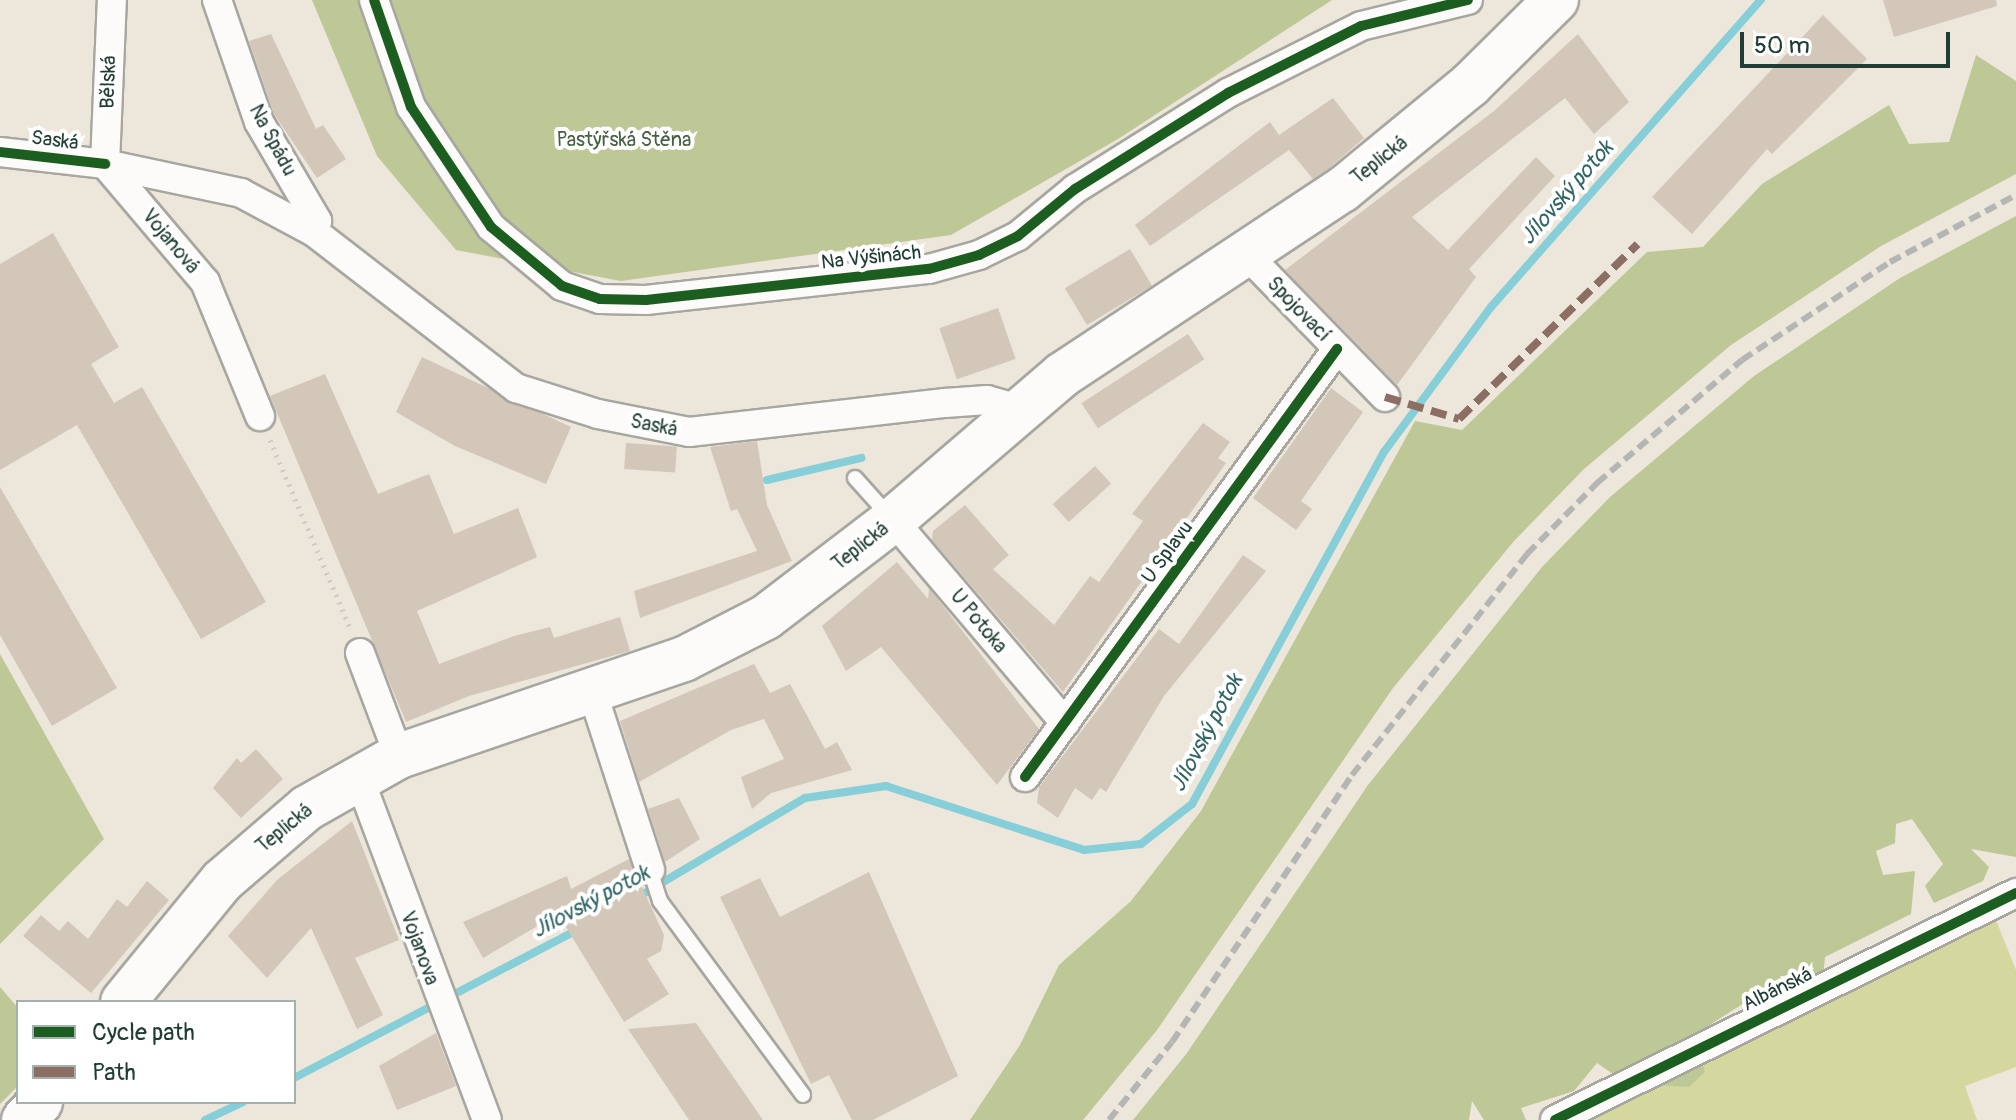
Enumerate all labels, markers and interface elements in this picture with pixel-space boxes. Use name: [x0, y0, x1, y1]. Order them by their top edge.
scale bar: [1744, 16, 1954, 66]
text: 50 m: [1754, 31, 1810, 60]
street label: Bělská: [95, 55, 121, 109]
street label: Na Spádu: [244, 100, 302, 180]
street label: Saská: [30, 125, 80, 155]
park label: Pastýřská Stěna: [557, 127, 691, 151]
street label: Teplická: [1346, 130, 1412, 190]
water label: Jílovský potok: [1515, 136, 1619, 250]
street label: Vojanová: [137, 204, 205, 278]
street label: Na Výšinách: [820, 240, 922, 274]
street label: Spojovací: [1262, 271, 1336, 347]
street label: Saská: [628, 409, 680, 441]
street label: Teplická: [827, 516, 893, 576]
street label: U Splavu: [1136, 516, 1198, 588]
street label: U Potoka: [945, 584, 1013, 658]
water label: Jílovský potok: [1165, 670, 1249, 796]
street label: Teplická: [251, 798, 317, 858]
water label: Jílovský potok: [528, 860, 654, 944]
street label: Vojanova: [396, 908, 444, 988]
street label: Albánská: [1738, 962, 1816, 1016]
legend: [16, 1000, 296, 1104]
text: Cycle path: [92, 1018, 195, 1047]
text: Path: [92, 1058, 136, 1087]

